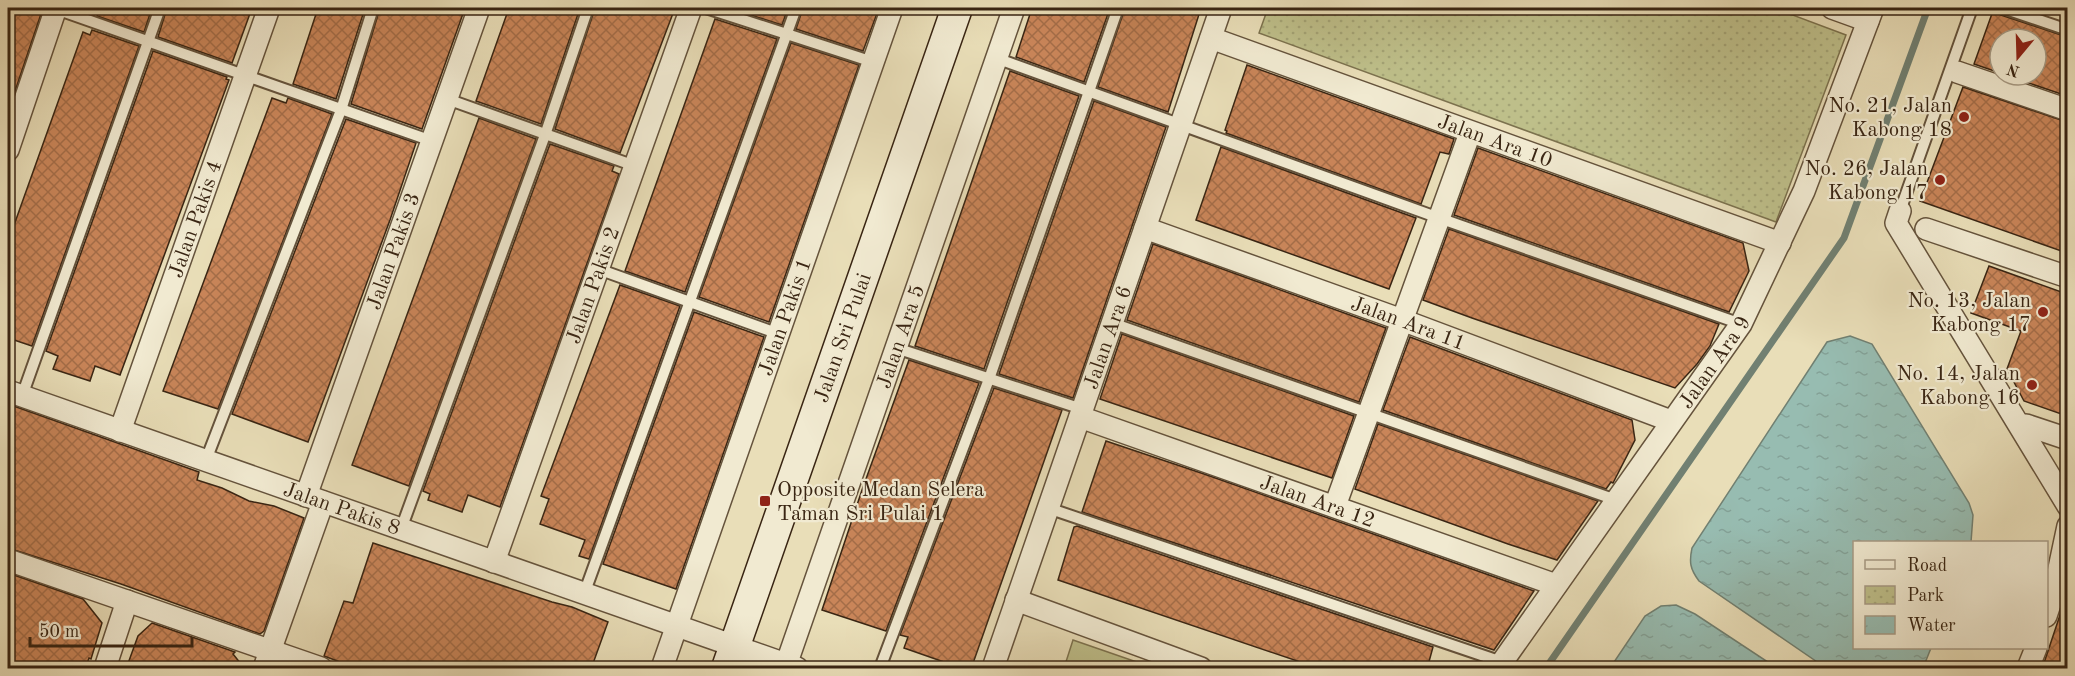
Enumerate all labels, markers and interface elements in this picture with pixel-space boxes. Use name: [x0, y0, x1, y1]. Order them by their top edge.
north arrow: [1988, 27, 2048, 87]
text: N: [2005, 59, 2022, 79]
place label: No. 21, Jalan Kabong 18: [1828, 96, 1952, 141]
marker: No. 21, Jalan Kabong 18: [1957, 110, 1971, 124]
street label: Jalan Ara 10: [1434, 112, 1555, 172]
street label: Jalan Pakis 4: [166, 158, 226, 281]
place label: No. 26, Jalan Kabong 17: [1804, 159, 1928, 204]
marker: No. 26, Jalan Kabong 17: [1933, 173, 1947, 187]
street label: Jalan Pakis 3: [364, 190, 425, 313]
street label: Jalan Pakis 2: [563, 224, 624, 347]
street label: Jalan Pakis 1: [756, 256, 816, 379]
street label: Jalan Sri Pulai: [811, 271, 876, 405]
street label: Jalan Ara 5: [874, 282, 929, 391]
street label: Jalan Ara 6: [1081, 283, 1136, 392]
place label: No. 13, Jalan Kabong 17: [1907, 291, 2031, 336]
street label: Jalan Ara 11: [1348, 294, 1468, 355]
marker: No. 13, Jalan Kabong 17: [2036, 305, 2050, 319]
street label: Jalan Ara 9: [1676, 313, 1755, 413]
place label: No. 14, Jalan Kabong 16: [1896, 364, 2020, 409]
marker: No. 14, Jalan Kabong 16: [2025, 378, 2039, 392]
street label: Jalan Ara 12: [1257, 472, 1377, 532]
street label: Jalan Pakis 8: [280, 479, 403, 540]
place label: Opposite Medan Selera Taman Sri Pulai 1: [777, 480, 984, 525]
marker: Opposite Medan Selera Taman Sri Pulai 1: [758, 494, 772, 508]
legend: [1853, 541, 2048, 649]
text: Road: [1907, 557, 1947, 575]
text: Park: [1907, 587, 1944, 605]
scale bar: [30, 610, 192, 648]
text: Water: [1907, 617, 1956, 635]
text: 50 m: [39, 623, 79, 641]

